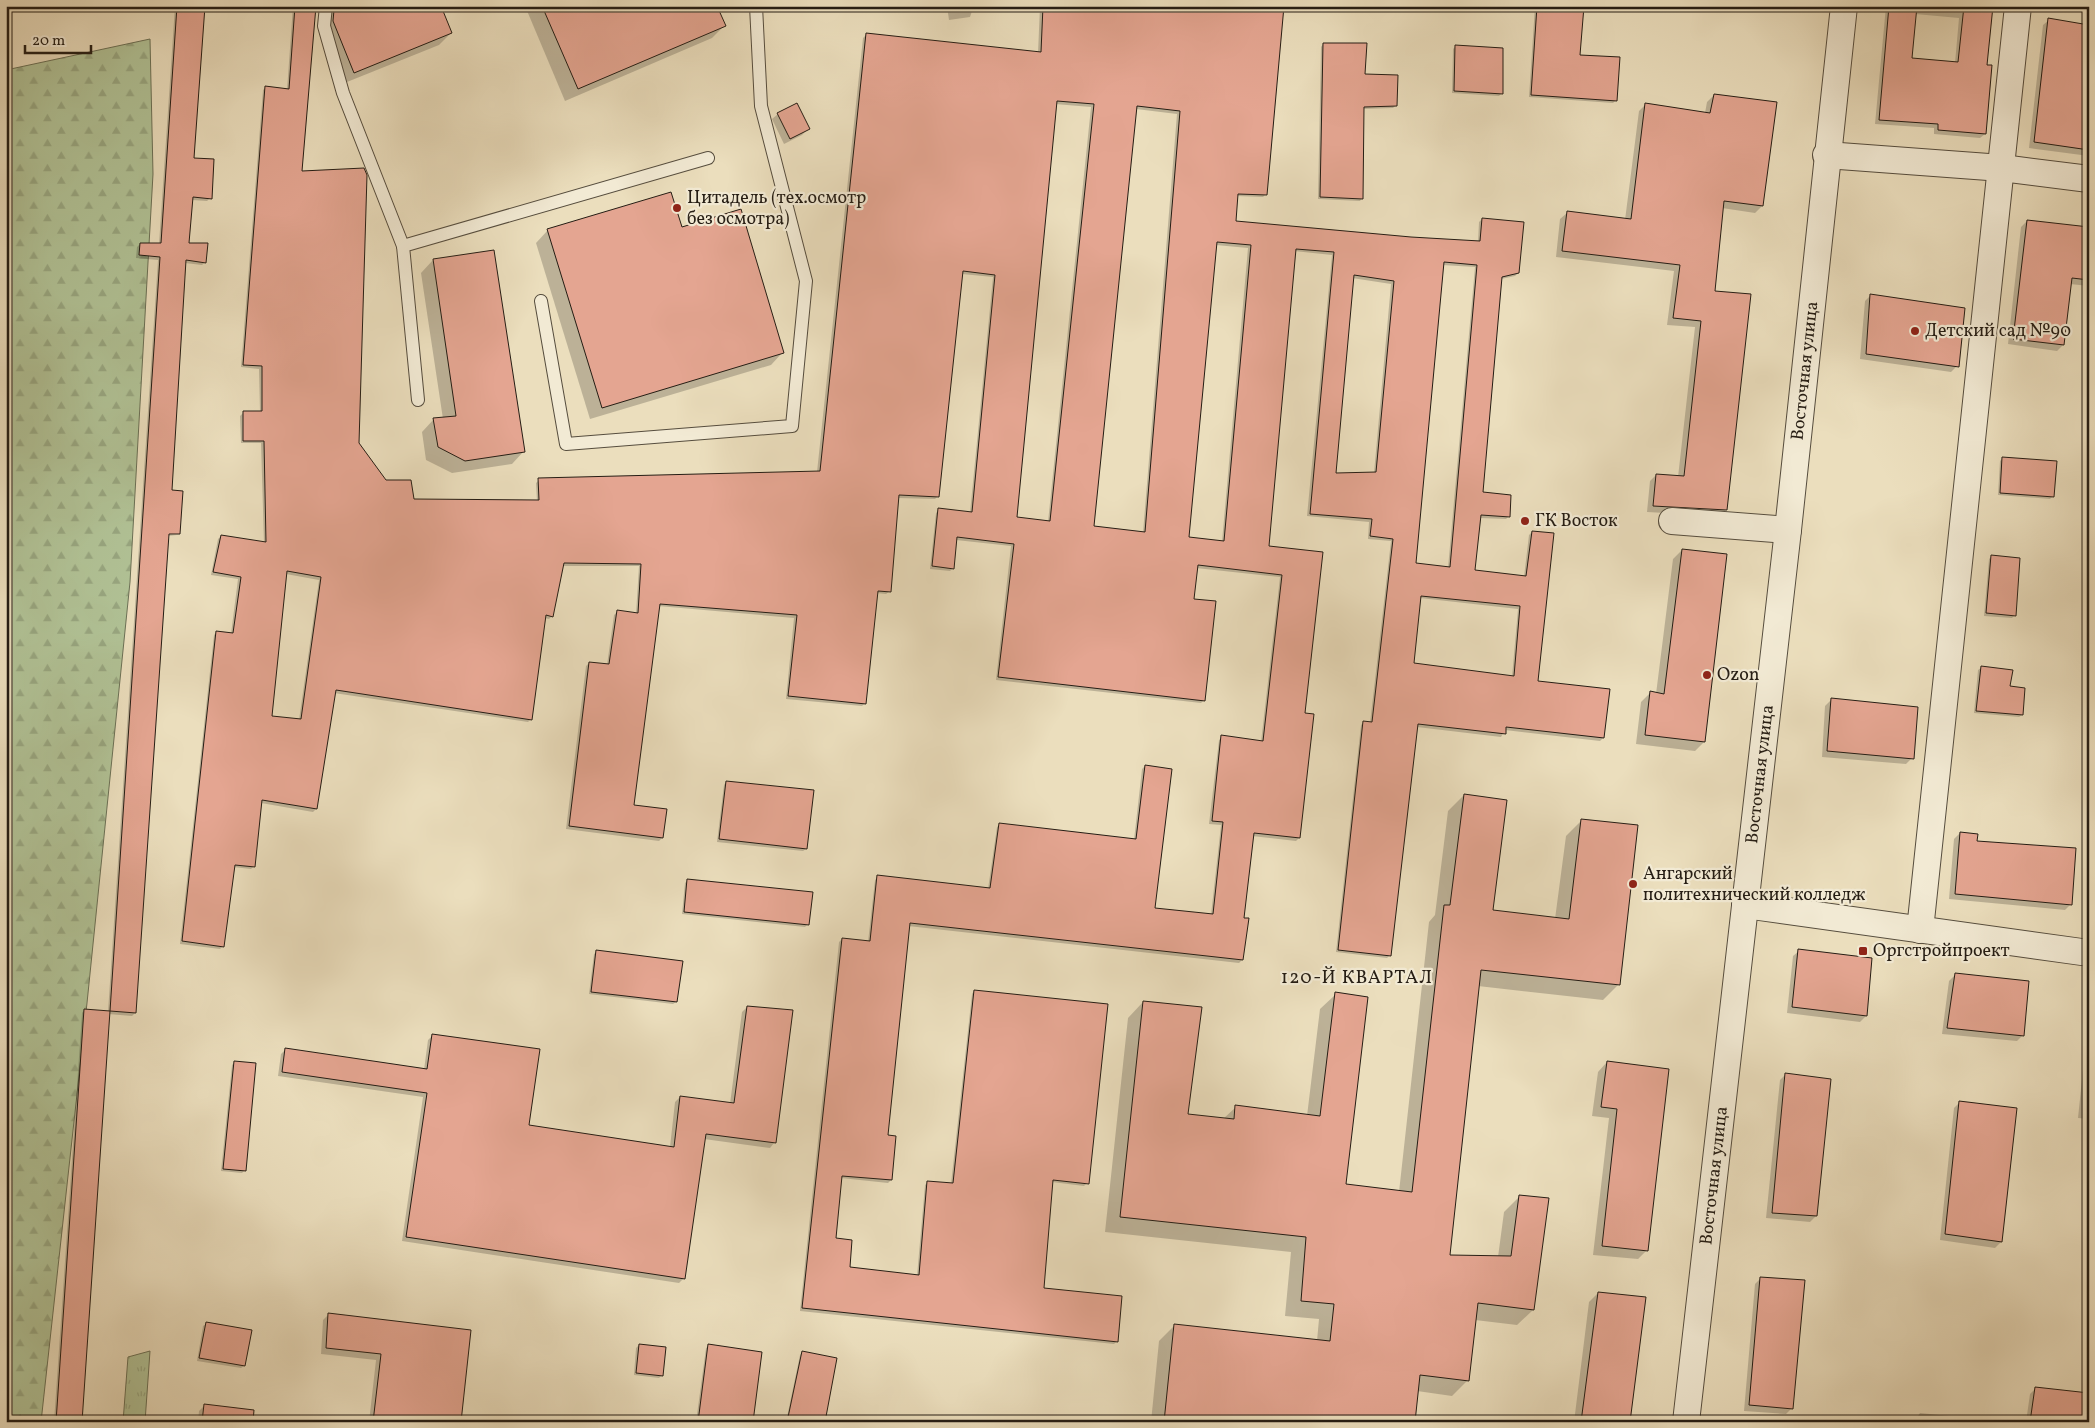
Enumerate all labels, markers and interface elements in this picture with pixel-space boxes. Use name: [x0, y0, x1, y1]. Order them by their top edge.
scale bar: [25, 22, 91, 54]
text: 20 m: [32, 31, 65, 52]
place label: Цитадель (тех.осмотр без осмотра): [687, 186, 866, 232]
marker: Цитадель (тех.осмотр без осмотра): [671, 202, 683, 214]
street label: Восточная улица: [1785, 300, 1825, 442]
place label: Детский сад №90: [1925, 319, 2071, 344]
marker: Детский сад №90: [1909, 325, 1921, 337]
place label: ГК Восток: [1535, 509, 1618, 534]
marker: ГК Восток: [1519, 515, 1531, 527]
place label: Ozon: [1717, 663, 1760, 688]
marker: Ozon: [1701, 669, 1713, 681]
street label: Восточная улица: [1740, 703, 1780, 845]
place label: Ангарский политехнический колледж: [1643, 862, 1866, 908]
marker: Ангарский политехнический колледж: [1627, 878, 1639, 890]
place label: Оргстройпроект: [1873, 939, 2010, 964]
marker: Оргстройпроект: [1857, 945, 1869, 957]
district label: 120-Й КВАРТАЛ: [1281, 965, 1433, 991]
street label: Восточная улица: [1694, 1105, 1735, 1246]

